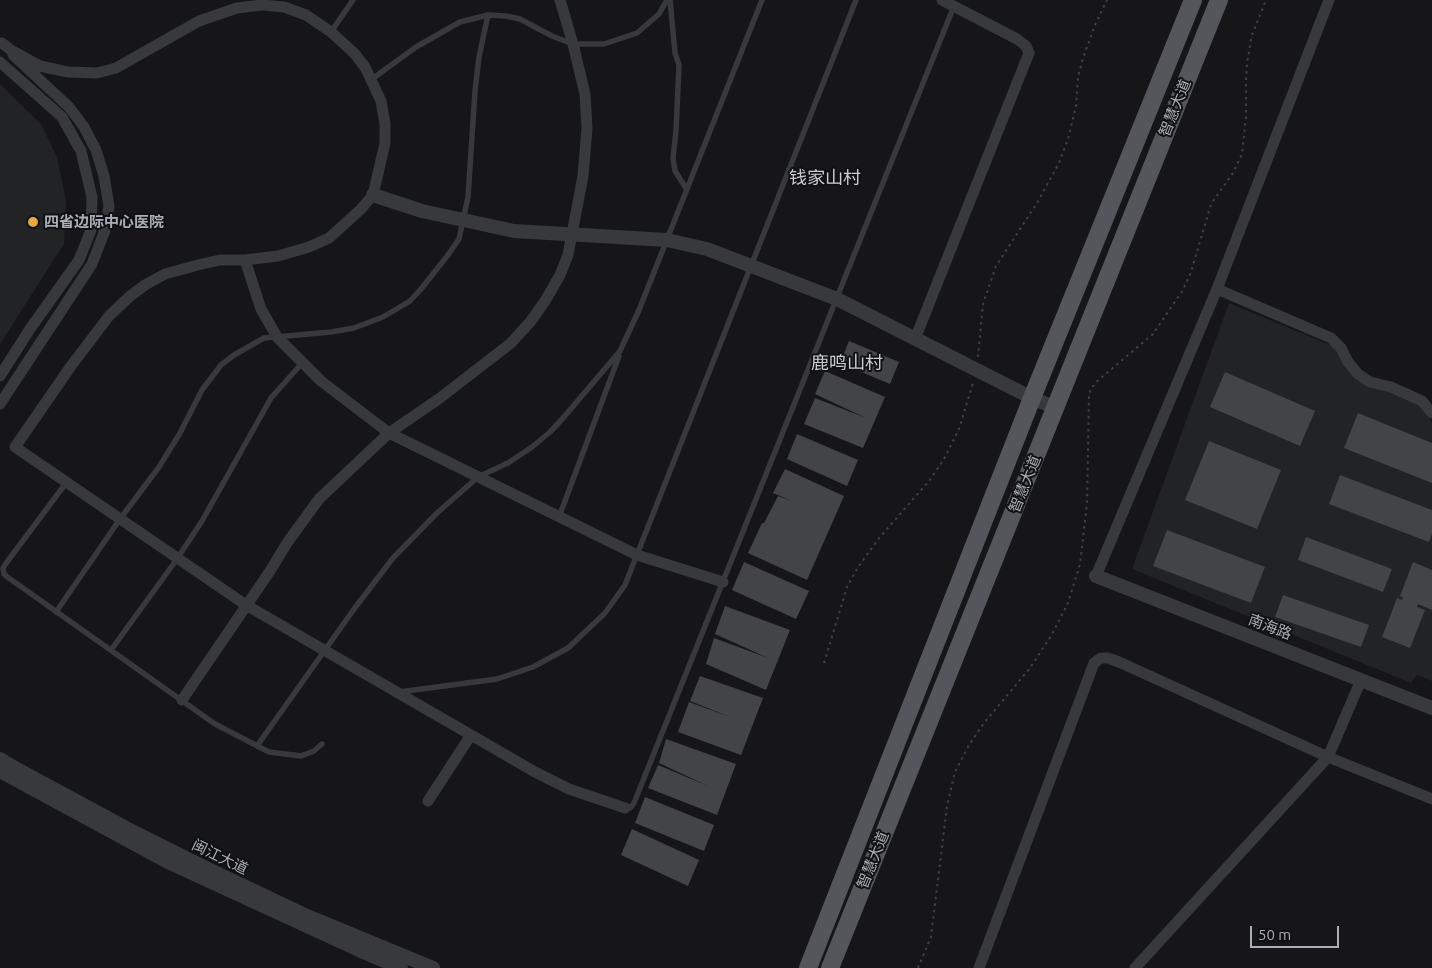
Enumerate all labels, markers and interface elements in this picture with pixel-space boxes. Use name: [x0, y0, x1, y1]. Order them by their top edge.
street label: 智慧大道: [1155, 77, 1195, 139]
district label: 钱家山村: [789, 167, 861, 189]
place label: 四省边际中心医院: [44, 213, 164, 231]
marker: 四省边际中心医院: [26, 215, 40, 229]
district label: 鹿鸣山村: [811, 352, 883, 374]
street label: 智慧大道: [1005, 453, 1045, 515]
street label: 南海路: [1246, 611, 1294, 643]
street label: 智慧大道: [853, 829, 893, 891]
street label: 闽江大道: [189, 836, 251, 878]
scale bar: [1252, 916, 1341, 948]
text: 50 m: [1258, 926, 1291, 943]

